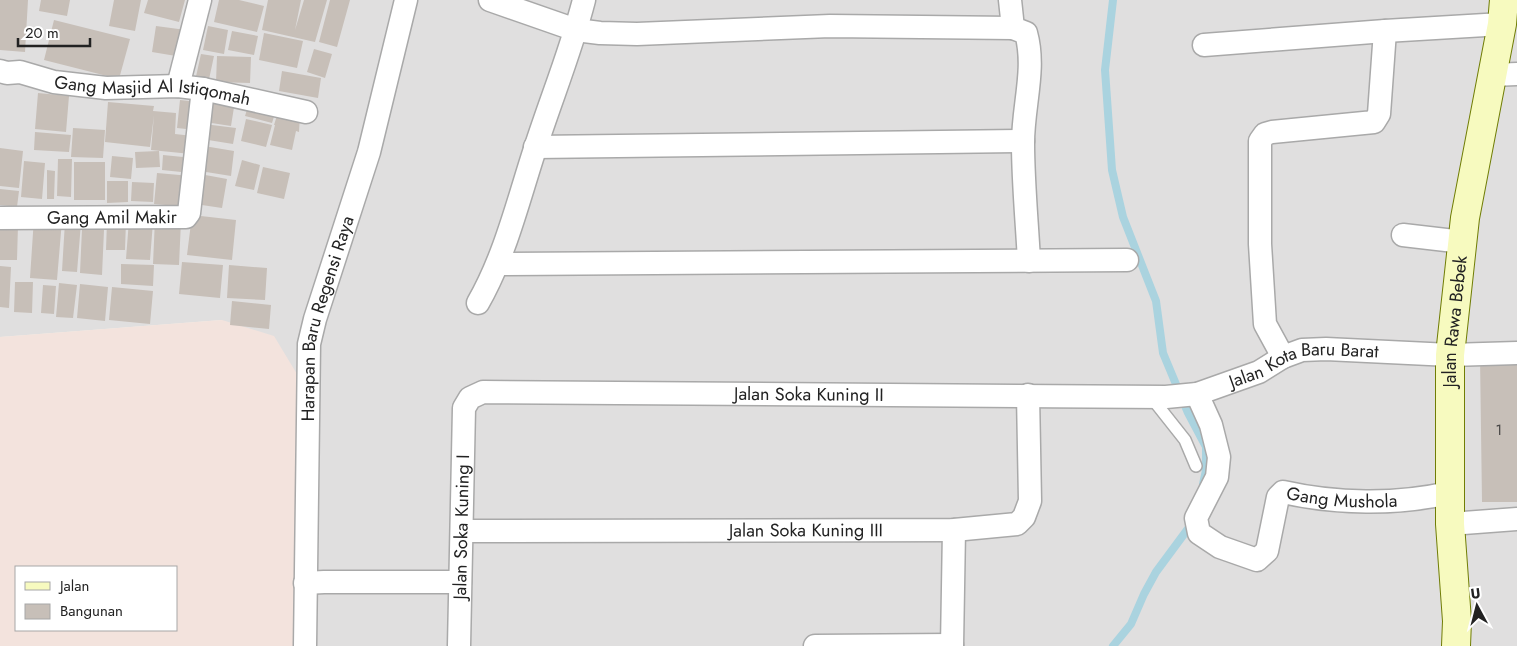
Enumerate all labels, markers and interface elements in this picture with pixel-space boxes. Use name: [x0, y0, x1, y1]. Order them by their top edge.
scale bar: [18, 15, 90, 47]
text: 20 m: [25, 22, 59, 44]
street label: Gang Masjid Al Istiqomah: [53, 69, 253, 112]
street label: Gang Amil Makir: [47, 204, 178, 231]
street label: Harapan Baru Regensi Raya: [295, 212, 361, 422]
street label: Jalan Rawa Bebek: [1437, 254, 1474, 390]
street label: Jalan Kota Baru Barat: [1223, 336, 1380, 395]
street label: Jalan Soka Kuning II: [732, 381, 884, 408]
house number: 1: [1496, 419, 1502, 441]
street label: Jalan Soka Kuning I: [447, 454, 476, 602]
street label: Gang Mushola: [1284, 480, 1398, 515]
street label: Jalan Soka Kuning III: [727, 517, 883, 543]
legend: [15, 566, 178, 631]
text: Jalan: [58, 575, 89, 597]
north arrow: [1452, 581, 1502, 631]
text: U: [1469, 583, 1482, 604]
text: Bangunan: [60, 600, 123, 622]

